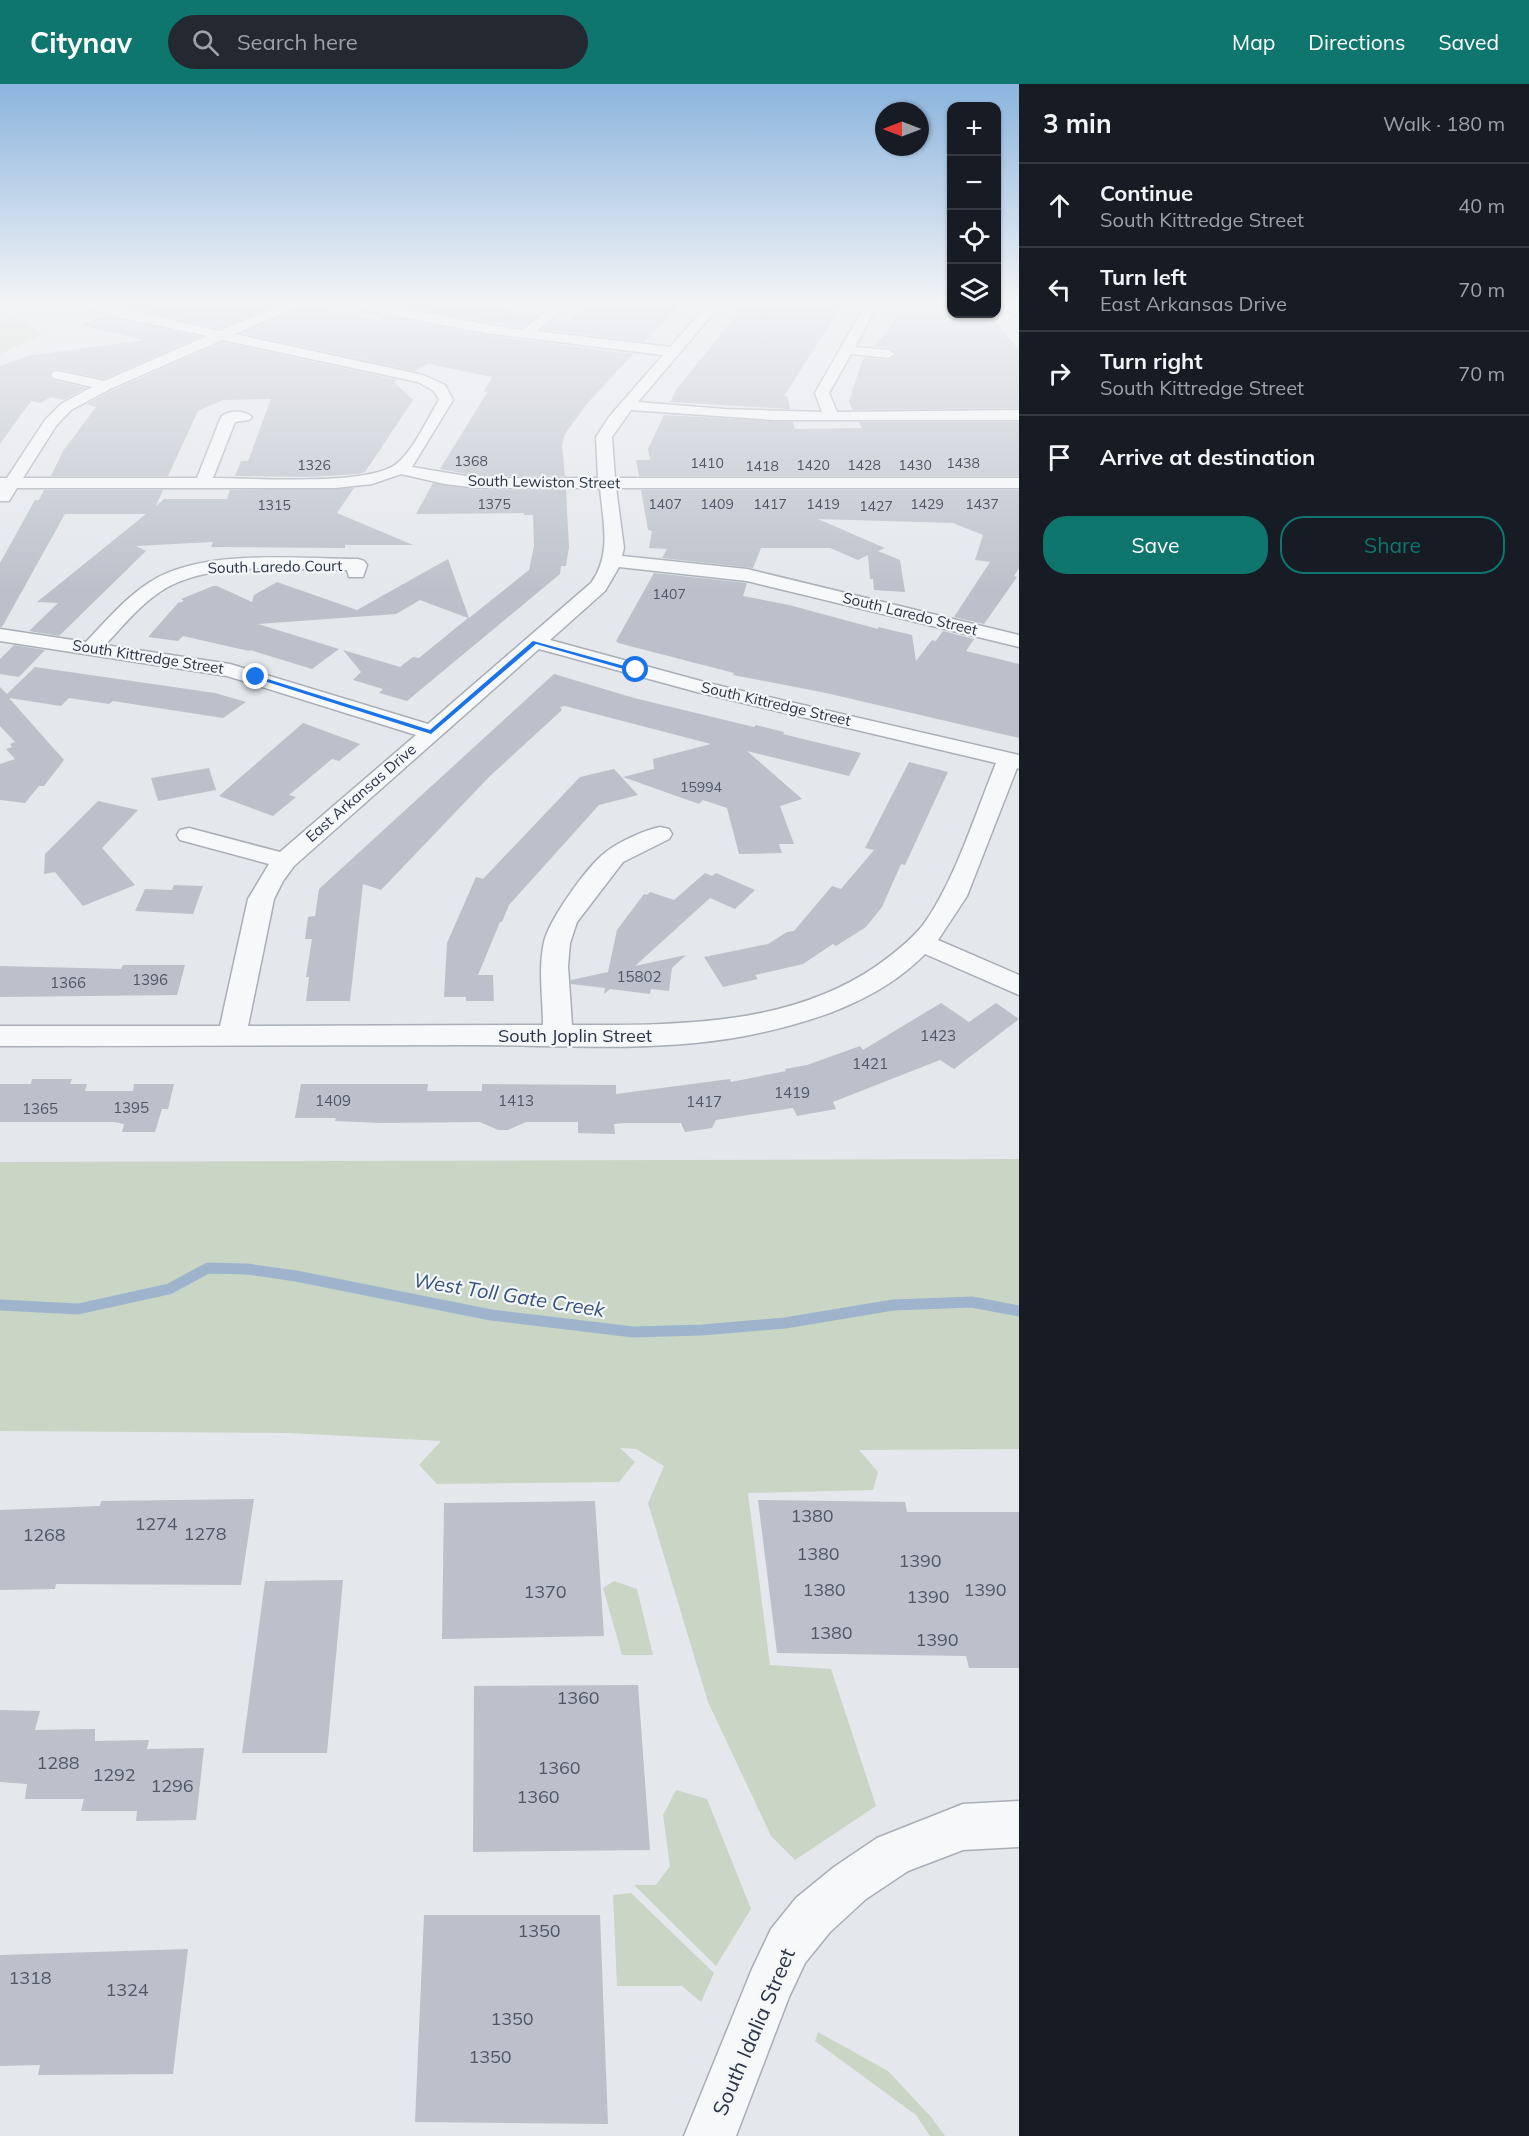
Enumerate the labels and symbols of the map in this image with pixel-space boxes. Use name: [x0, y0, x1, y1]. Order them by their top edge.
north arrow: [875, 102, 929, 156]
house number: 1368: [454, 452, 488, 470]
house number: 1410: [690, 454, 724, 472]
house number: 1438: [946, 454, 980, 472]
house number: 1326: [297, 456, 331, 474]
house number: 1420: [796, 456, 830, 474]
house number: 1428: [847, 456, 881, 474]
house number: 1430: [898, 456, 932, 474]
house number: 1418: [745, 457, 779, 475]
street label: South Lewiston Street: [468, 471, 620, 492]
house number: 1375: [477, 495, 511, 513]
house number: 1407: [648, 495, 682, 513]
house number: 1409: [700, 495, 734, 513]
house number: 1417: [753, 495, 787, 513]
house number: 1419: [806, 495, 840, 513]
house number: 1429: [910, 495, 944, 513]
house number: 1437: [965, 495, 999, 513]
house number: 1315: [257, 496, 291, 514]
house number: 1427: [859, 497, 893, 515]
street label: South Laredo Court: [207, 556, 343, 577]
house number: 1407: [652, 585, 686, 603]
street label: South Laredo Street: [841, 588, 979, 639]
street label: South Kittredge Street: [71, 635, 225, 678]
route start: [622, 656, 648, 682]
route end: [242, 663, 268, 689]
street label: South Kittredge Street: [699, 677, 853, 730]
street label: East Arkansas Drive: [302, 739, 420, 846]
house number: 15994: [680, 778, 723, 796]
house number: 15802: [616, 967, 662, 986]
house number: 1396: [132, 970, 168, 989]
house number: 1366: [50, 973, 86, 992]
street label: South Joplin Street: [498, 1024, 652, 1047]
house number: 1423: [920, 1026, 956, 1045]
house number: 1421: [852, 1054, 888, 1073]
house number: 1419: [774, 1083, 810, 1102]
house number: 1409: [315, 1091, 351, 1110]
house number: 1413: [498, 1091, 534, 1110]
house number: 1417: [686, 1092, 722, 1111]
house number: 1395: [113, 1098, 149, 1117]
house number: 1365: [22, 1099, 58, 1118]
water label: West Toll Gate Creek: [412, 1267, 607, 1322]
house number: 1380: [790, 1504, 834, 1527]
house number: 1274: [134, 1512, 178, 1535]
house number: 1278: [183, 1522, 227, 1545]
house number: 1268: [22, 1523, 66, 1546]
house number: 1380: [796, 1542, 840, 1565]
house number: 1390: [898, 1549, 942, 1572]
house number: 1380: [802, 1578, 846, 1601]
house number: 1390: [963, 1578, 1007, 1601]
house number: 1370: [523, 1580, 567, 1603]
house number: 1390: [906, 1585, 950, 1608]
house number: 1380: [809, 1621, 853, 1644]
house number: 1390: [915, 1628, 959, 1651]
house number: 1360: [556, 1686, 600, 1709]
house number: 1288: [36, 1751, 80, 1774]
house number: 1360: [537, 1756, 581, 1779]
house number: 1292: [92, 1763, 136, 1786]
house number: 1296: [150, 1774, 194, 1797]
house number: 1360: [516, 1785, 560, 1808]
house number: 1350: [517, 1919, 561, 1942]
street label: South Idalia Street: [706, 1944, 800, 2119]
house number: 1318: [8, 1966, 52, 1989]
house number: 1324: [105, 1978, 149, 2001]
house number: 1350: [490, 2007, 534, 2030]
house number: 1350: [468, 2045, 512, 2068]

